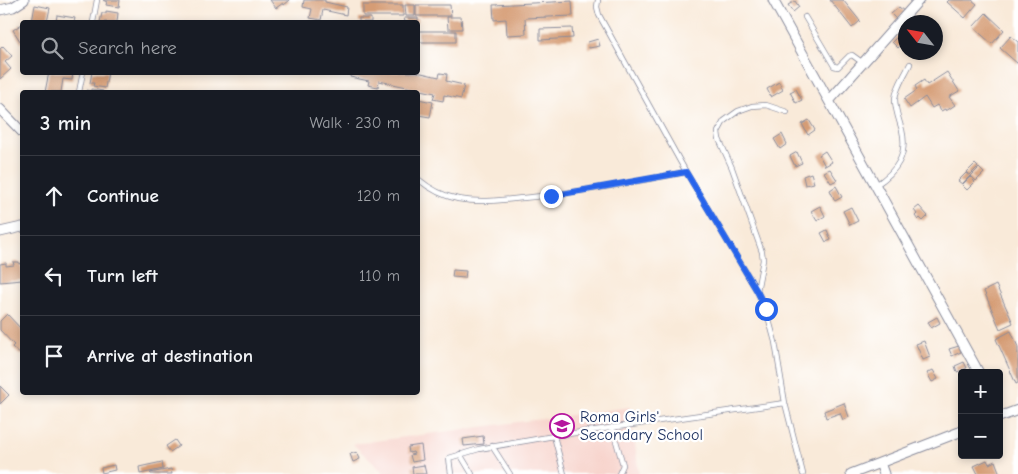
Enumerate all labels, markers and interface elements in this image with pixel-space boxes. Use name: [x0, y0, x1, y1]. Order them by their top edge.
north arrow: [898, 15, 943, 60]
search box: [20, 20, 420, 75]
icon: search: [38, 34, 66, 62]
text: Search here: [78, 37, 177, 59]
text: 3 min: [40, 111, 91, 135]
text: Walk · 230 m: [309, 114, 400, 132]
icon: ahead: [40, 182, 68, 210]
text: Continue: [87, 185, 159, 207]
route end: [540, 185, 563, 208]
text: 120 m: [357, 187, 400, 205]
icon: left: [40, 262, 68, 290]
text: Turn left: [87, 265, 158, 287]
text: 110 m: [359, 267, 400, 285]
route start: [755, 298, 778, 321]
icon: arrive: [40, 342, 68, 370]
text: Arrive at destination: [87, 345, 253, 367]
map controls: [958, 369, 1003, 459]
button: +: [958, 369, 1003, 414]
place label: Roma Girls' Secondary School: [580, 408, 703, 444]
school or university icon: Roma Girls' Secondary School: [549, 413, 575, 439]
button: −: [958, 414, 1003, 459]

